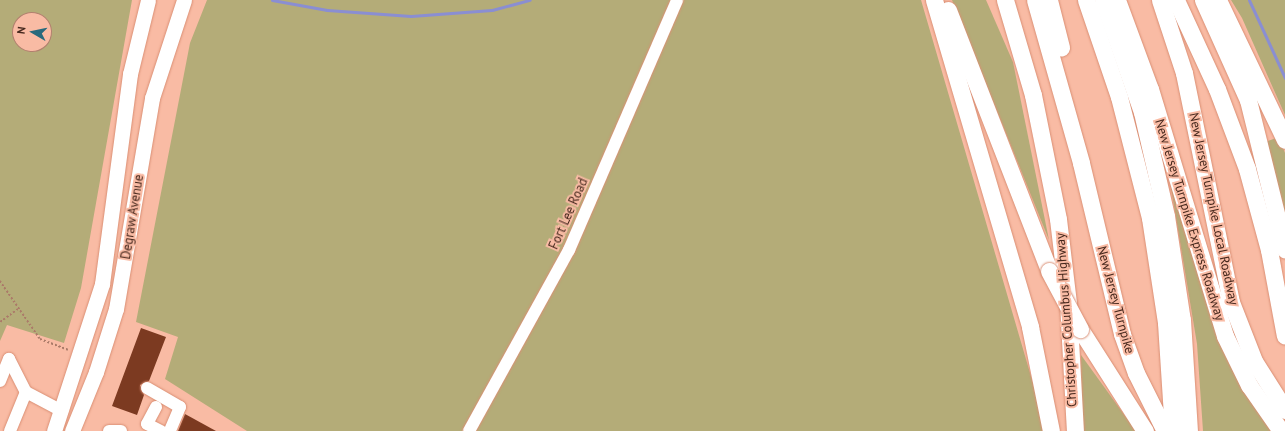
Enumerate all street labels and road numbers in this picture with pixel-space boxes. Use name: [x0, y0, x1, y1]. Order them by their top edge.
street label: New Jersey Turnpike Local Roadway: [1185, 111, 1241, 307]
street label: New Jersey Turnpike Express Roadway: [1151, 117, 1227, 323]
street label: Degraw Avenue: [119, 173, 147, 261]
street label: Fort Lee Road: [546, 176, 592, 252]
street label: Christopher Columbus Highway: [1053, 232, 1081, 408]
street label: New Jersey Turnpike: [1093, 244, 1137, 356]

